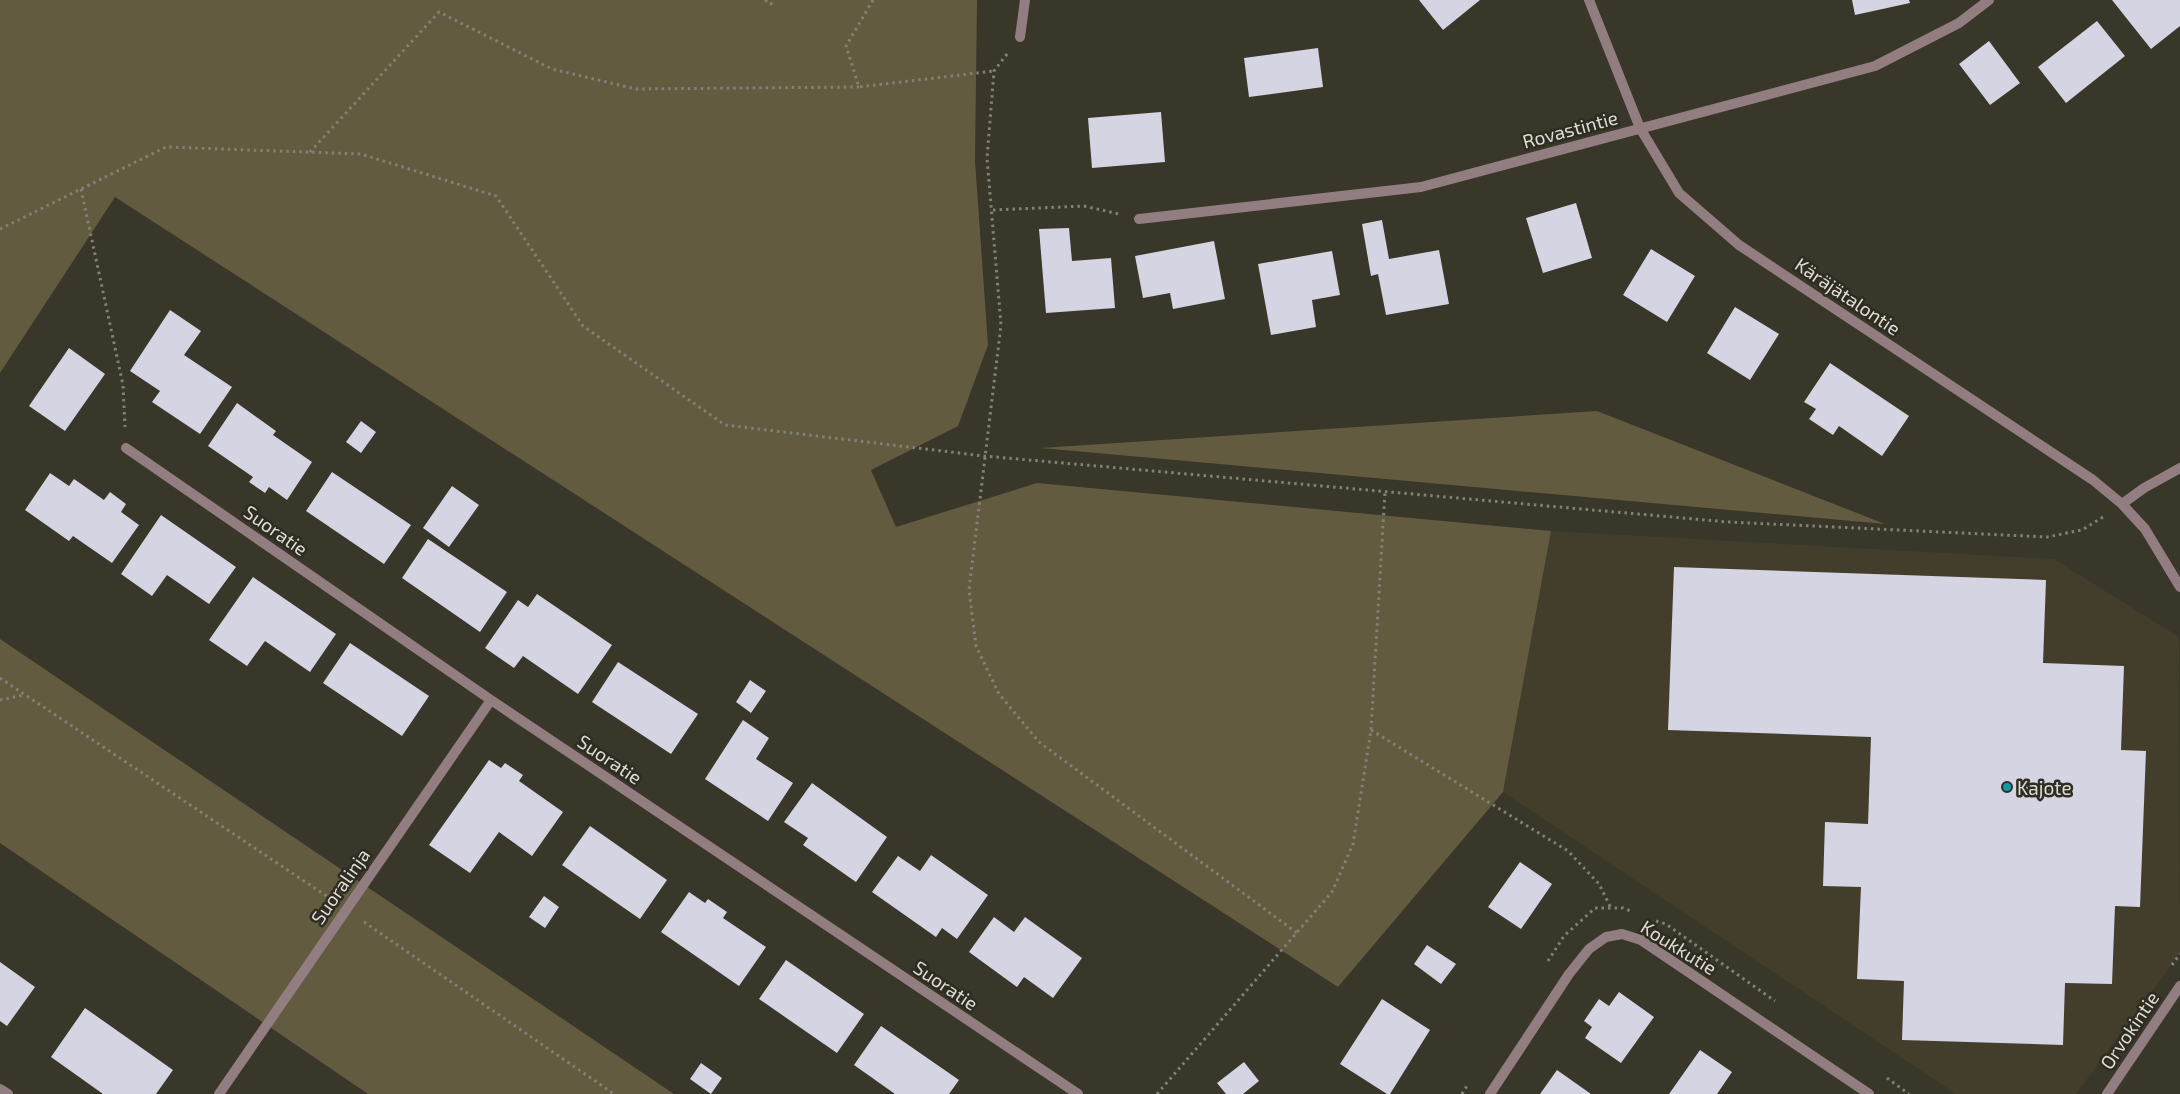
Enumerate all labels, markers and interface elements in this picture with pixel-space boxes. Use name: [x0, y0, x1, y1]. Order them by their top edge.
street label: Rovastintie: [1520, 105, 1620, 153]
street label: Käräjätalontie: [1791, 252, 1905, 340]
street label: Suoratie: [240, 500, 312, 560]
street label: Suoratie: [574, 729, 646, 789]
place label: Kajote: [2017, 776, 2072, 799]
marker: Kajote: [2001, 781, 2013, 793]
street label: Suoralinja: [306, 844, 374, 928]
street label: Koukkutie: [1637, 915, 1721, 979]
street label: Suoratie: [910, 955, 982, 1015]
street label: Orvokintie: [2095, 987, 2163, 1073]

